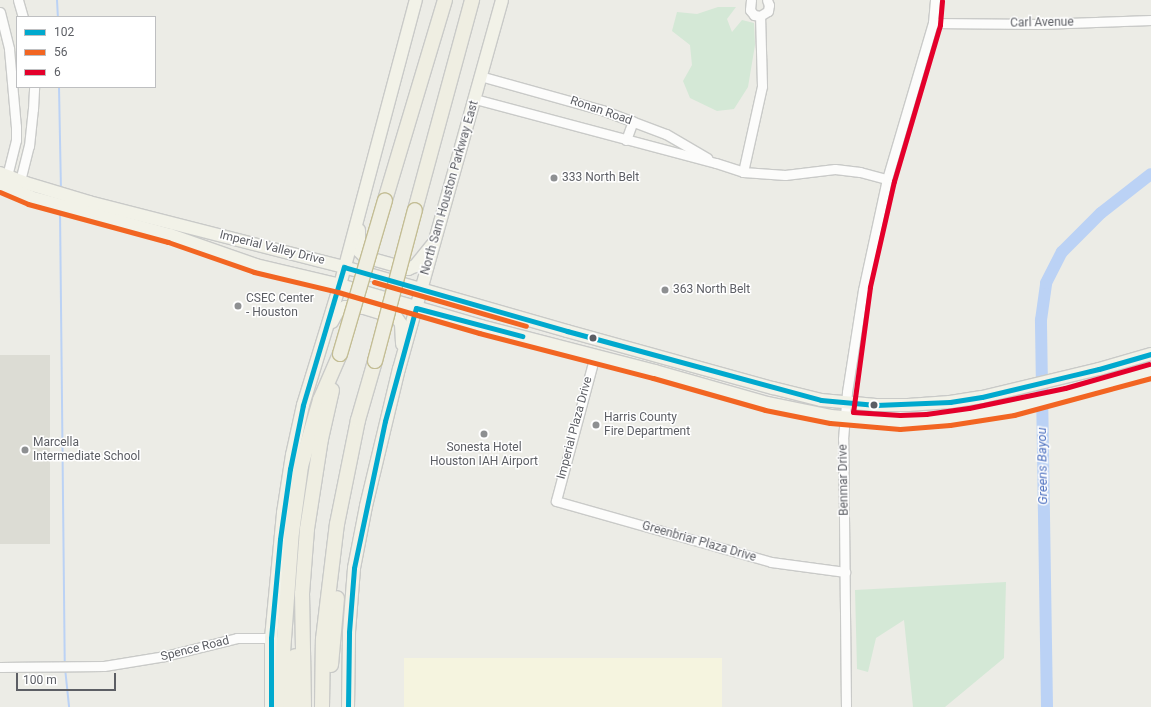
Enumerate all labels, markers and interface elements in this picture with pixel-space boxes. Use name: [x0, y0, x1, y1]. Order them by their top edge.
street label: Carl Avenue: [1010, 15, 1074, 31]
legend: [16, 16, 156, 88]
text: 102: [54, 25, 74, 39]
text: 56: [54, 45, 68, 59]
text: 6: [54, 65, 61, 79]
street label: Ronan Road: [568, 94, 634, 128]
street label: North Sam Houston Parkway East: [418, 99, 482, 277]
place label: 333 North Belt: [562, 171, 639, 185]
marker: 333 North Belt: [549, 173, 559, 183]
street label: Imperial Valley Drive: [218, 228, 326, 268]
place label: 363 North Belt: [673, 283, 750, 297]
marker: 363 North Belt: [660, 285, 670, 295]
place label: CSEC Center - Houston: [246, 292, 314, 320]
marker: CSEC Center - Houston: [233, 301, 243, 311]
unlabelled marker: [588, 333, 598, 343]
street label: Imperial Plaza Drive: [554, 375, 596, 481]
unlabelled marker: [869, 400, 879, 410]
place label: Harris County Fire Department: [604, 411, 690, 439]
marker: Harris County Fire Department: [591, 420, 601, 430]
water label: Greens Bayou: [1035, 427, 1051, 505]
marker: Sonesta Hotel Houston IAH Airport: [479, 429, 489, 439]
place label: Marcella Intermediate School: [33, 436, 140, 464]
place label: Sonesta Hotel Houston IAH Airport: [430, 441, 538, 469]
street label: Benmar Drive: [836, 444, 852, 516]
marker: Marcella Intermediate School: [20, 445, 30, 455]
street label: Greenbriar Plaza Drive: [640, 519, 758, 565]
street label: Spence Road: [159, 634, 231, 664]
scale bar: [18, 665, 118, 691]
text: 100 m: [23, 673, 57, 687]

